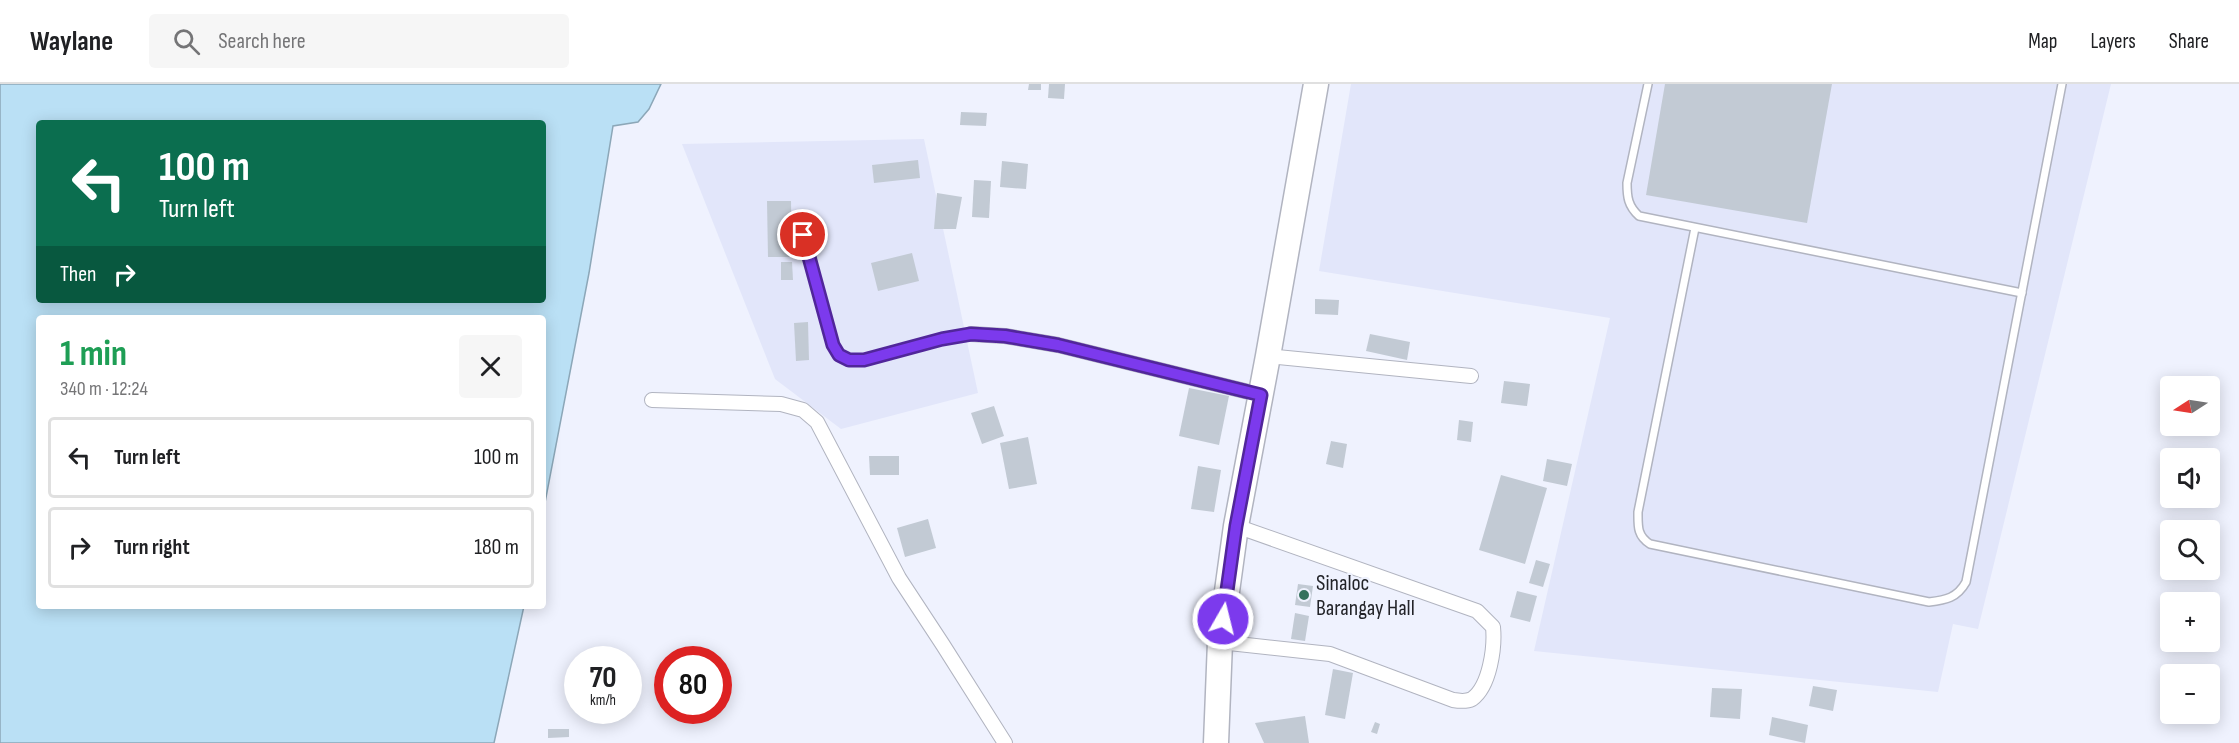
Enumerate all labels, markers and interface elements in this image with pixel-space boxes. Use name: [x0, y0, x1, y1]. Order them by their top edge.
search box: [149, 14, 569, 68]
text: Waylane: [30, 25, 113, 58]
icon: search: [170, 25, 203, 58]
text: Search here: [218, 28, 306, 55]
text: Map: [2028, 29, 2057, 54]
text: Layers: [2090, 29, 2136, 54]
text: Share: [2169, 29, 2209, 54]
text: 100 m: [159, 142, 250, 193]
icon: left: [60, 144, 138, 222]
text: Turn left: [159, 193, 235, 225]
pin: [777, 209, 828, 260]
icon: arrive: [786, 218, 819, 251]
icon: right: [108, 258, 141, 291]
text: Then: [60, 261, 96, 288]
text: 1 min: [60, 333, 127, 376]
button: close: [459, 335, 522, 398]
north arrow: [2160, 376, 2220, 436]
map controls: [2160, 376, 2220, 724]
text: 340 m · 12:24: [60, 377, 148, 401]
icon: left: [63, 441, 96, 474]
text: Turn left: [114, 444, 180, 471]
text: 100 m: [474, 444, 519, 471]
button: sound: [2160, 448, 2220, 508]
button: search: [2160, 520, 2220, 580]
icon: right: [63, 531, 96, 564]
text: Turn right: [114, 534, 190, 561]
text: 180 m: [474, 534, 519, 561]
place label: Sinaloc Barangay Hall: [1316, 570, 1415, 622]
position arrow: [1191, 587, 1255, 651]
marker: Sinaloc Barangay Hall: [1297, 588, 1311, 602]
button: +: [2160, 592, 2220, 652]
speed limit sign: 80: [654, 646, 732, 724]
text: 70: [589, 660, 617, 696]
button: −: [2160, 664, 2220, 724]
text: km/h: [590, 691, 616, 710]

